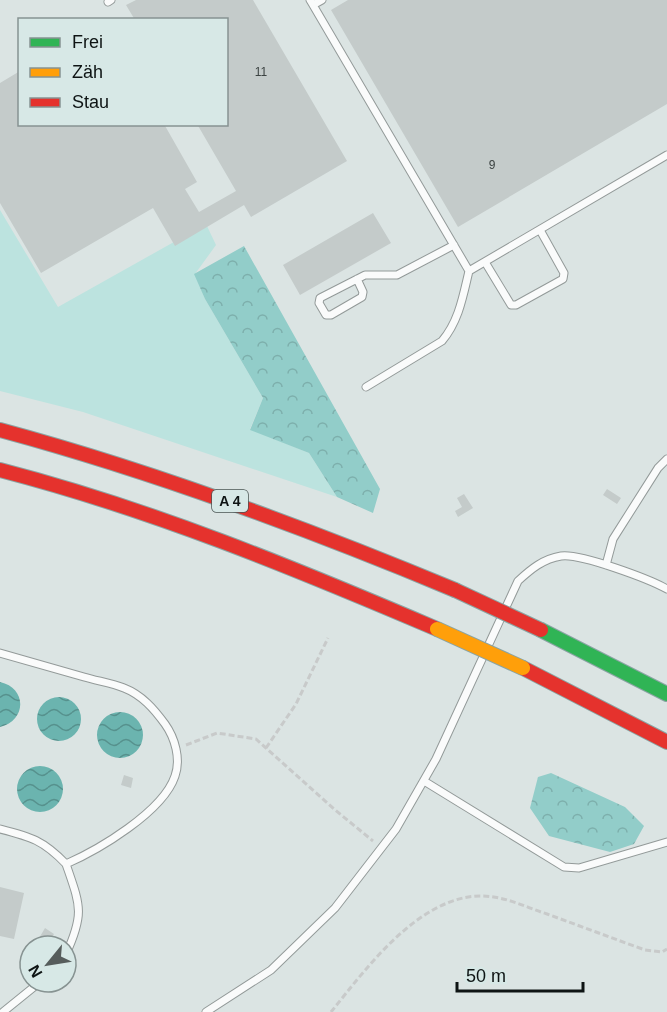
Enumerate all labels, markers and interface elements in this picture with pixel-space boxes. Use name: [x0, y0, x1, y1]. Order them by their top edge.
legend: [18, 18, 228, 126]
text: Frei: [72, 32, 103, 52]
text: Zäh: [72, 62, 103, 82]
house number: 11: [255, 65, 268, 79]
text: Stau: [72, 92, 109, 112]
house number: 9: [489, 158, 496, 172]
road number: A 4: [212, 490, 248, 512]
north arrow: [18, 934, 78, 994]
scale bar: [457, 955, 583, 993]
text: N: [25, 962, 46, 981]
text: 50 m: [466, 966, 506, 986]

